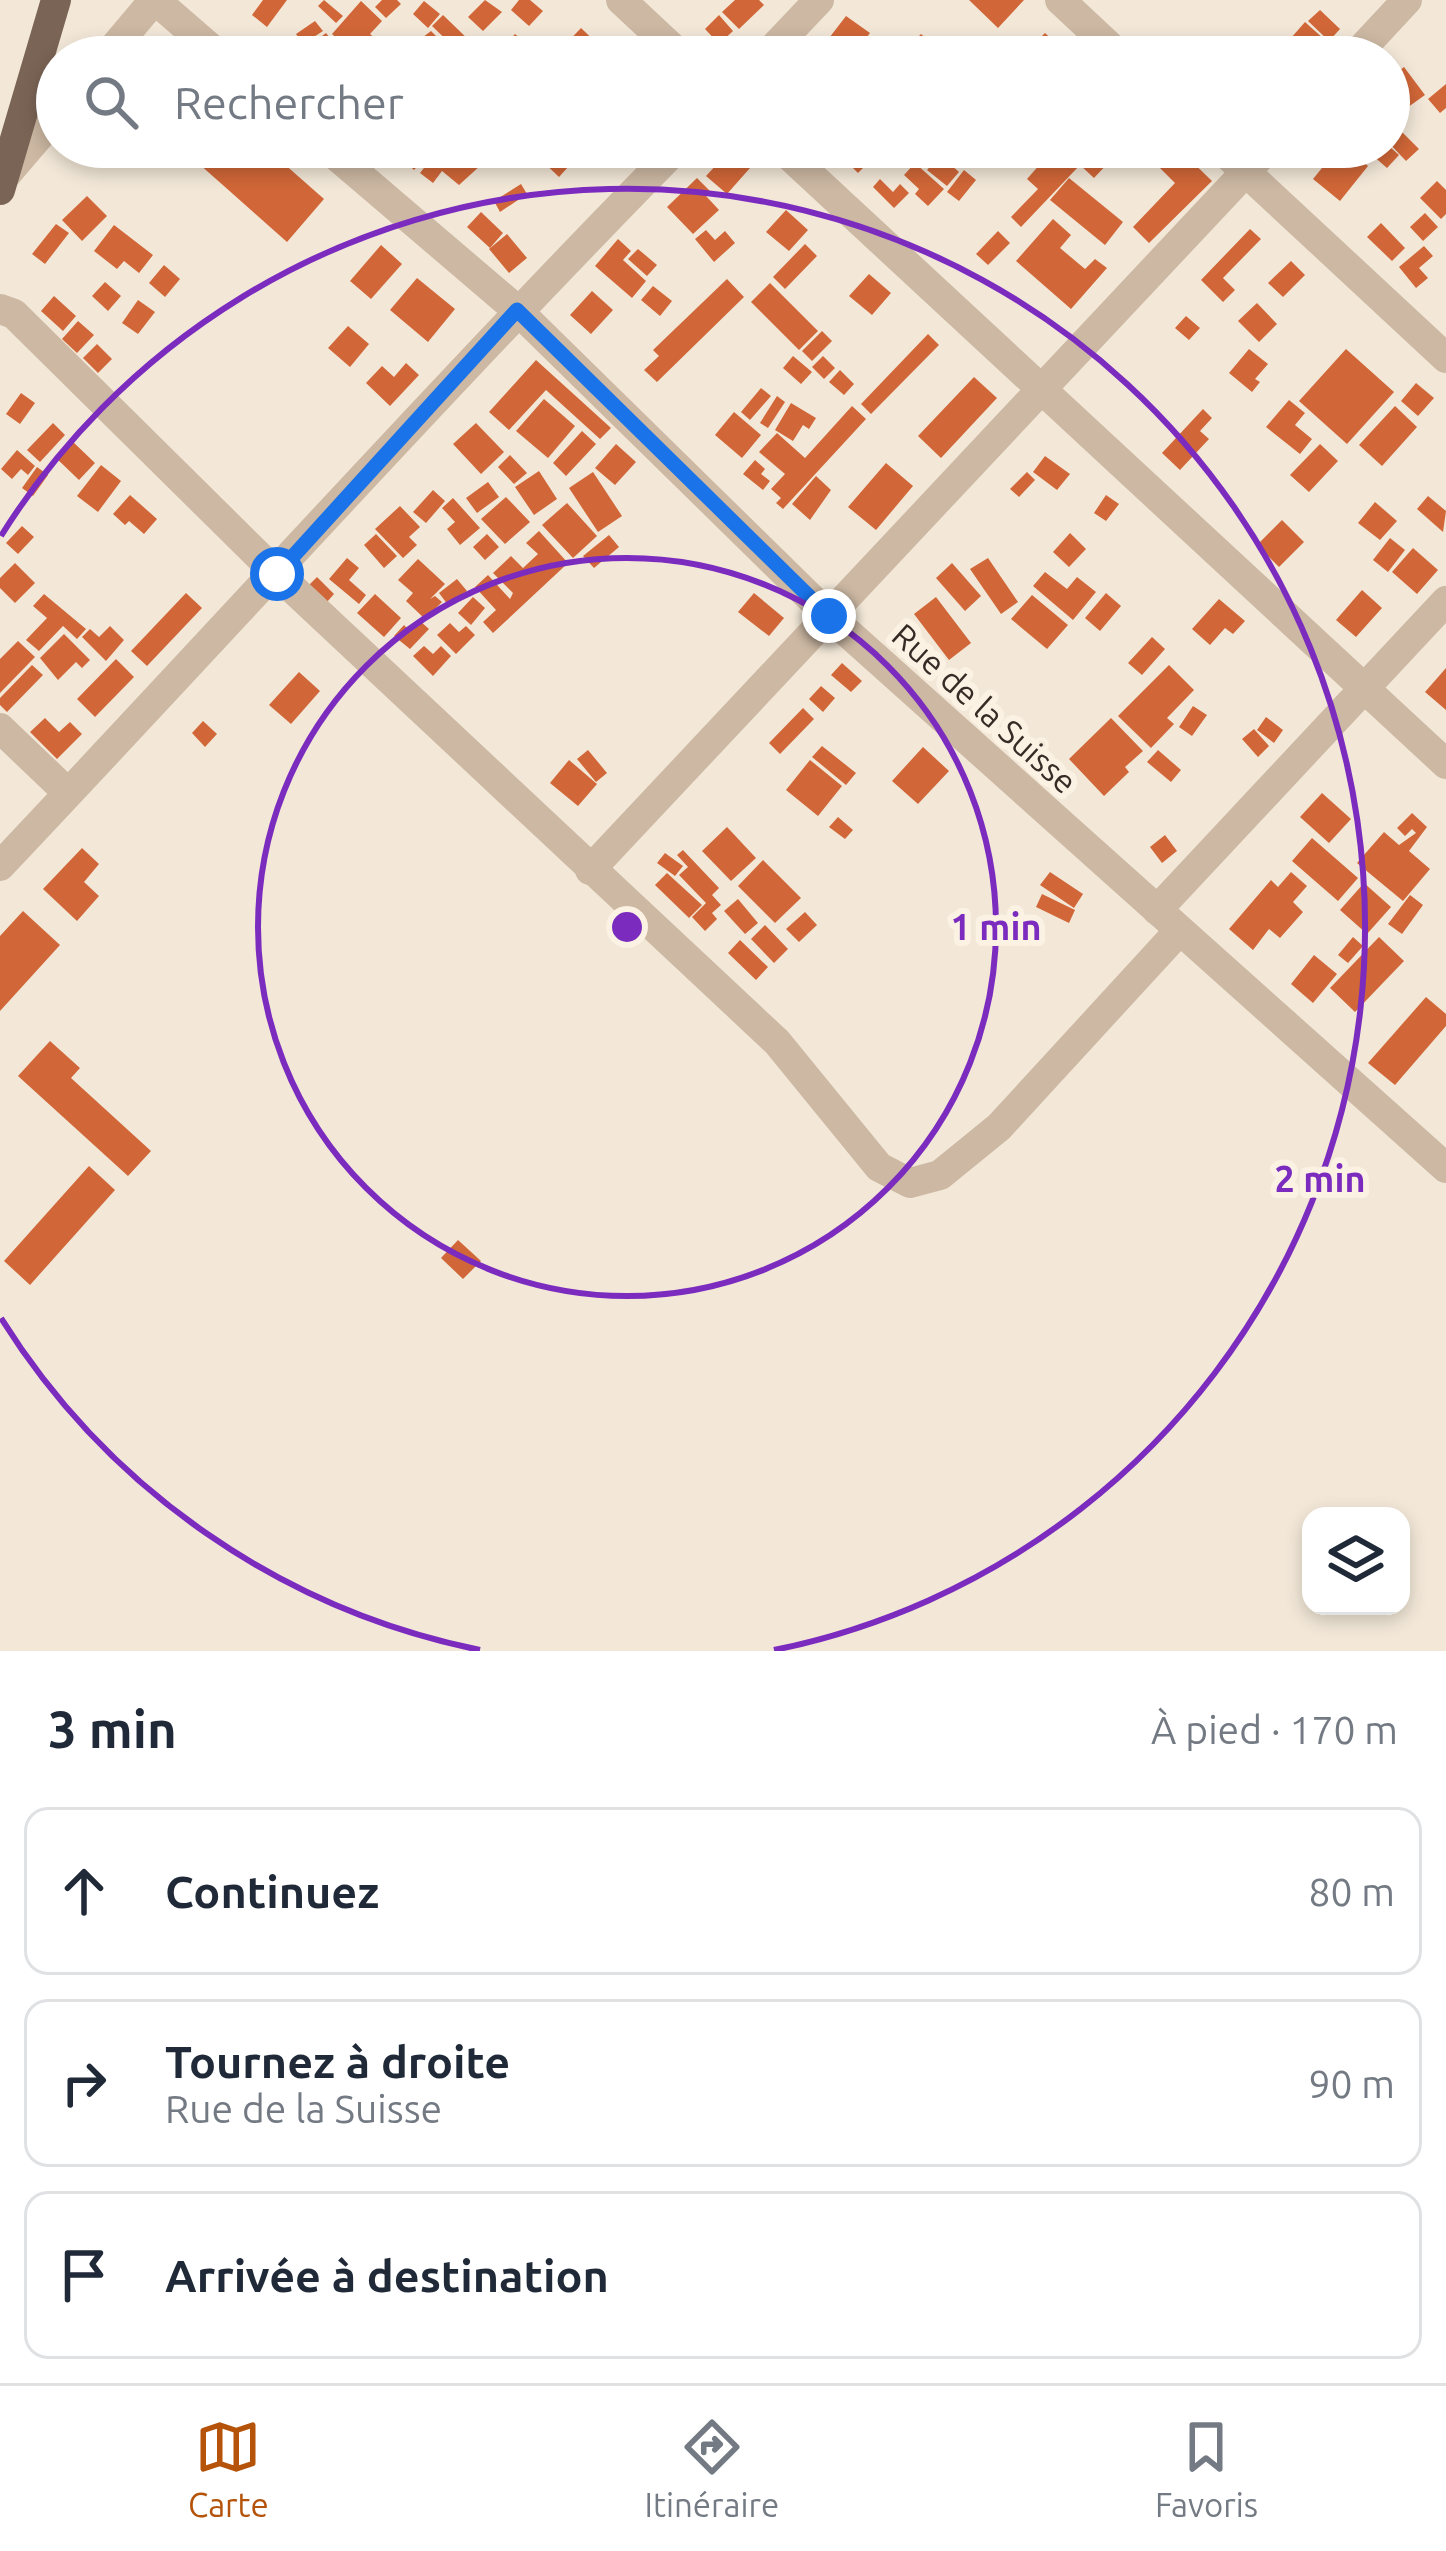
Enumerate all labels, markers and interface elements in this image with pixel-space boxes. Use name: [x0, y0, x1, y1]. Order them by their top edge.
search box: [36, 36, 1410, 168]
icon: search: [78, 69, 144, 135]
text: Rechercher: [174, 77, 404, 128]
route start: [250, 547, 304, 601]
route end: [802, 589, 856, 643]
street label: Rue de la Suisse: [885, 616, 1085, 800]
centre of rings: [606, 906, 648, 948]
text: 1 min: [951, 906, 1041, 947]
text: 2 min: [1275, 1158, 1365, 1199]
map controls: [1302, 1507, 1410, 1615]
button: layers: [1302, 1507, 1410, 1615]
text: 3 min: [48, 1700, 177, 1758]
text: À pied · 170 m: [1151, 1708, 1398, 1751]
icon: ahead: [51, 1858, 117, 1924]
text: Continuez: [165, 1866, 379, 1917]
text: 80 m: [1308, 1870, 1395, 1913]
text: Tournez à droite: [165, 2036, 510, 2087]
icon: right: [51, 2050, 117, 2116]
text: 90 m: [1308, 2062, 1395, 2105]
text: Rue de la Suisse: [165, 2087, 442, 2130]
icon: arrive: [51, 2242, 117, 2308]
text: Arrivée à destination: [165, 2250, 609, 2301]
tab: Carte: [188, 2414, 269, 2523]
tab: Itinéraire: [644, 2414, 779, 2523]
tab: Favoris: [1155, 2414, 1258, 2523]

